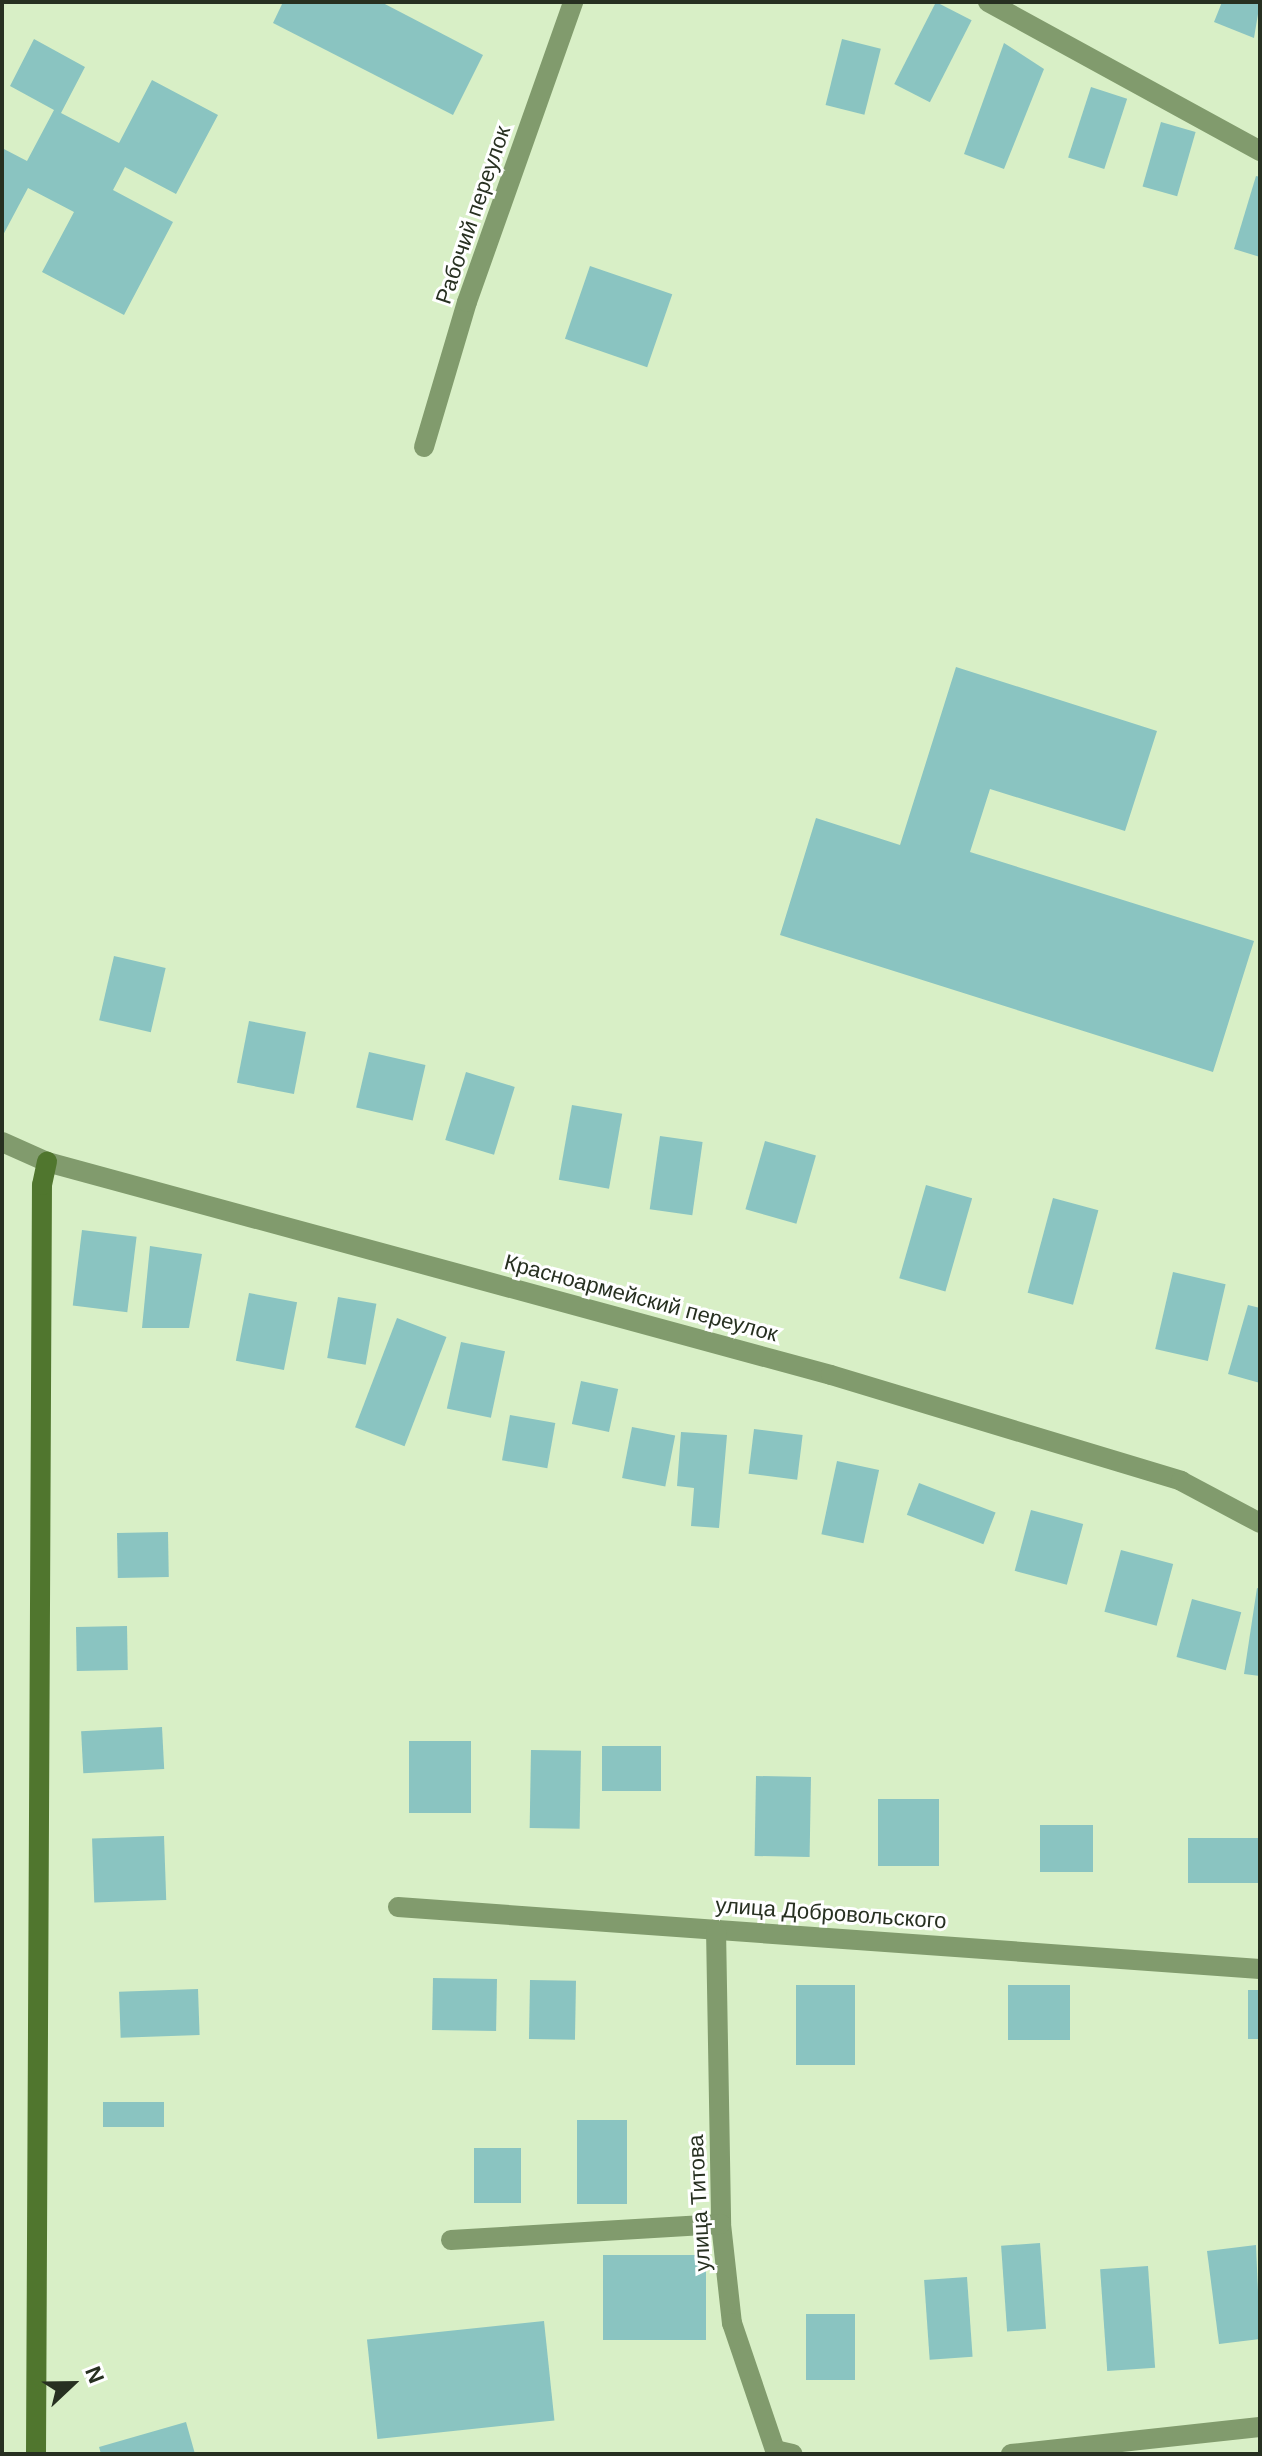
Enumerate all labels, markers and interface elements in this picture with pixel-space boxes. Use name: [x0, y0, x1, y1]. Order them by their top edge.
street label: Рабочий переулок: [430, 123, 516, 307]
street label: Красноармейский переулок: [501, 1249, 781, 1347]
street label: улица Добровольского: [715, 1892, 947, 1934]
street label: улица Титова: [682, 2134, 716, 2272]
north arrow: [32, 2344, 112, 2424]
text: N: [80, 2363, 109, 2387]

